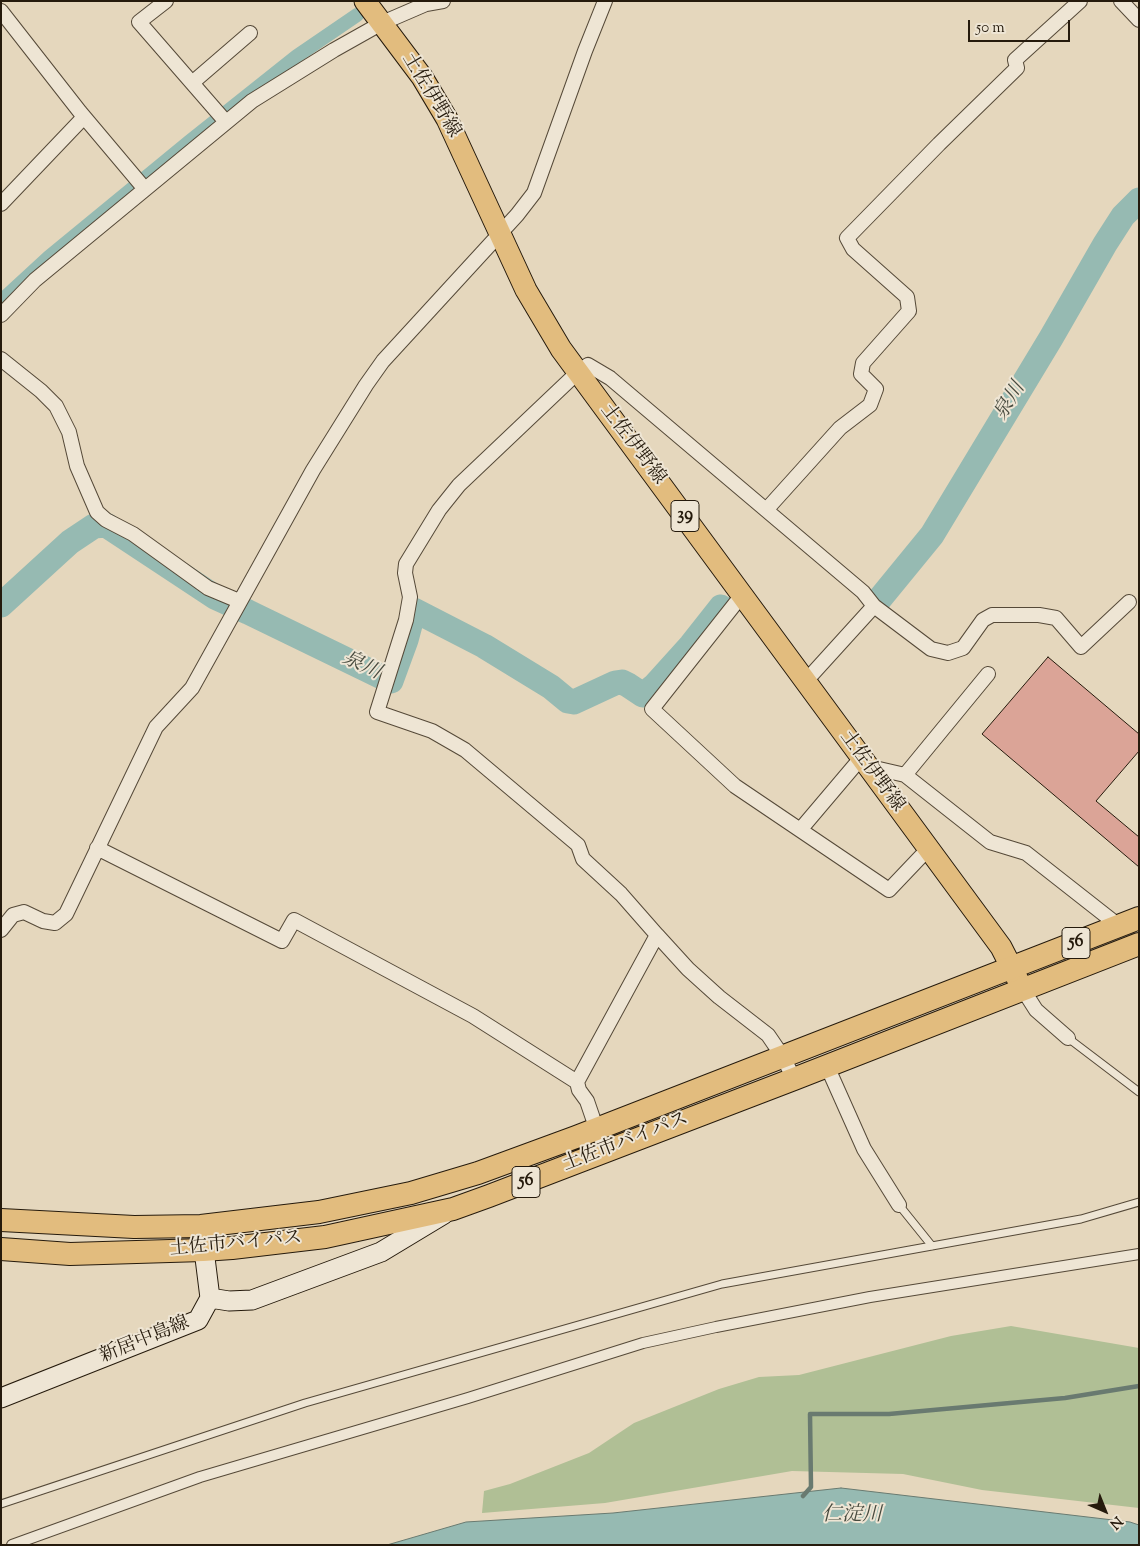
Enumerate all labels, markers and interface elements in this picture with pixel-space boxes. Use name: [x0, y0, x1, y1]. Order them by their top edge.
scale bar: [970, 10, 1072, 42]
text: 50 m: [976, 18, 1005, 39]
street label: 土佐伊野線: [396, 49, 464, 143]
water label: 泉川: [990, 379, 1032, 425]
street label: 土佐伊野線: [594, 400, 670, 490]
road number: 39: [671, 501, 699, 532]
water label: 泉川: [338, 648, 384, 686]
street label: 土佐伊野線: [834, 727, 908, 817]
road number: 56: [1062, 928, 1090, 958]
street label: 土佐市バイパス: [560, 1109, 692, 1177]
road number: 56: [512, 1166, 540, 1198]
street label: 土佐市バイパス: [169, 1228, 303, 1262]
street label: 新居中島線: [97, 1313, 193, 1369]
north arrow: [1080, 1486, 1130, 1536]
water label: 仁淀川: [822, 1505, 882, 1529]
text: N: [1104, 1511, 1126, 1533]

